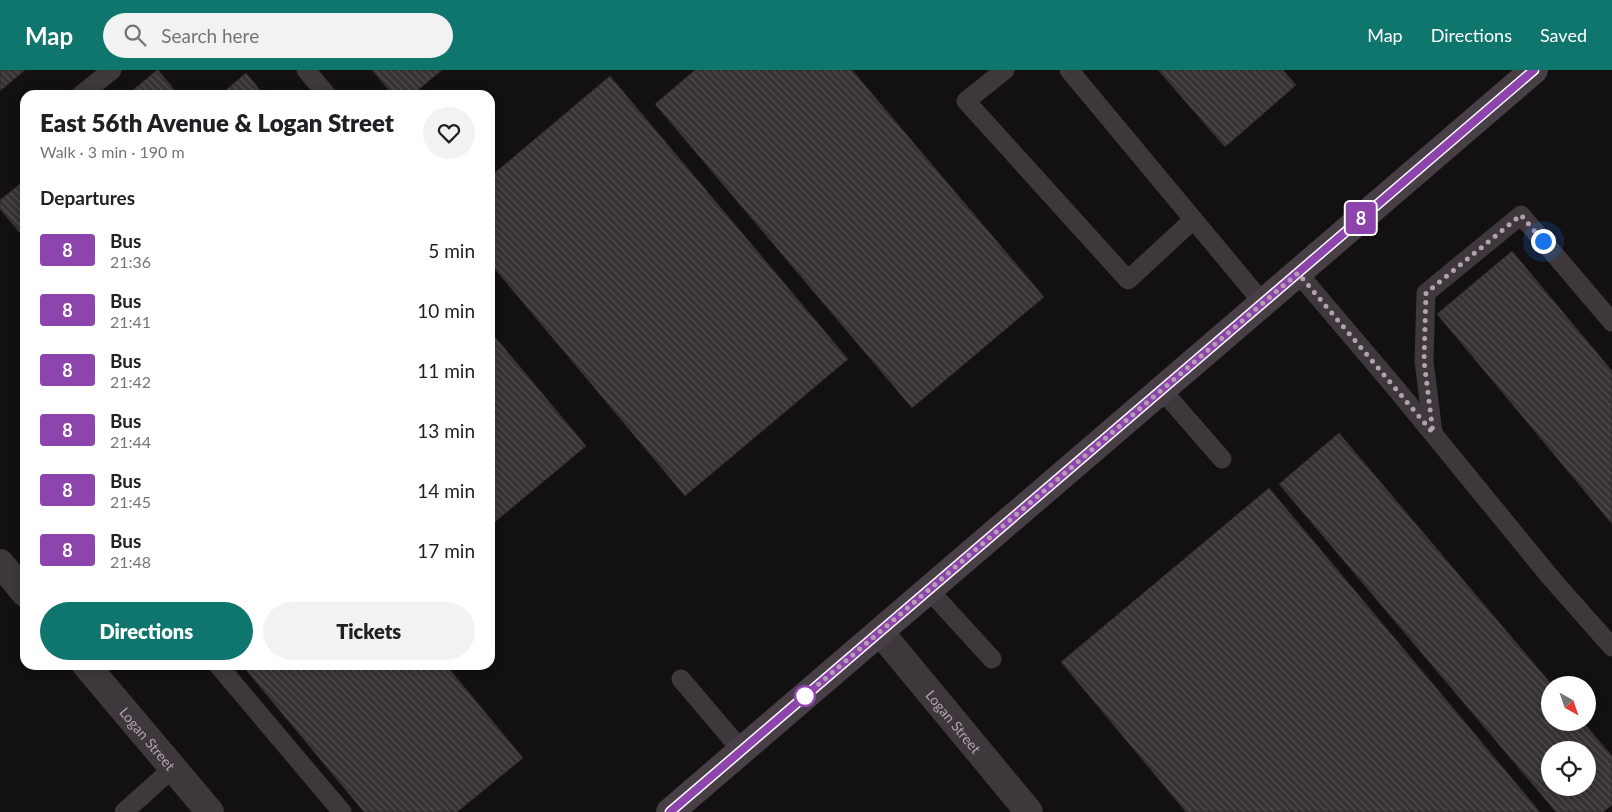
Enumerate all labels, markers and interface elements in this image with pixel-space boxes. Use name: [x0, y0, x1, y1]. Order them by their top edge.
search box: [103, 13, 453, 58]
text: Map: [25, 21, 73, 50]
icon: search: [121, 21, 149, 49]
text: Search here: [161, 24, 259, 47]
text: Map: [1367, 24, 1403, 46]
text: Directions: [1431, 24, 1512, 46]
text: Saved: [1540, 24, 1587, 46]
button: heart: [423, 107, 475, 159]
text: East 56th Avenue & Logan Street: [40, 108, 394, 137]
text: Walk · 3 min · 190 m: [40, 142, 185, 161]
text: Departures: [40, 186, 135, 209]
line badge: 8: [1345, 202, 1377, 234]
text: 8: [1356, 207, 1366, 229]
text: Bus: [110, 229, 141, 252]
your location: [1531, 229, 1556, 254]
text: 8: [62, 239, 73, 261]
text: 5 min: [428, 239, 475, 262]
text: 21:36: [110, 252, 151, 271]
text: Bus: [110, 289, 141, 312]
text: 8: [62, 299, 73, 321]
text: 10 min: [417, 299, 475, 322]
text: 21:41: [110, 312, 151, 331]
text: Bus: [110, 349, 141, 372]
text: 8: [62, 359, 73, 381]
text: 11 min: [417, 359, 475, 382]
text: 21:42: [110, 372, 151, 391]
text: Bus: [110, 409, 141, 432]
text: 8: [62, 419, 73, 441]
text: 13 min: [417, 419, 475, 442]
text: 21:44: [110, 432, 151, 451]
text: Bus: [110, 469, 141, 492]
text: 8: [62, 479, 73, 501]
text: 14 min: [417, 479, 475, 502]
text: 21:45: [110, 492, 151, 511]
text: Bus: [110, 529, 141, 552]
text: 8: [62, 539, 73, 561]
text: 17 min: [417, 539, 475, 562]
text: 21:48: [110, 552, 151, 571]
button: Directions: [40, 602, 253, 660]
button: Tickets: [263, 602, 475, 660]
north arrow: [1541, 676, 1596, 731]
map controls: [1541, 676, 1596, 796]
unlabelled marker: [794, 685, 816, 707]
street label: Logan Street: [923, 686, 985, 756]
street label: Logan Street: [117, 703, 179, 773]
button: locate: [1541, 741, 1596, 796]

